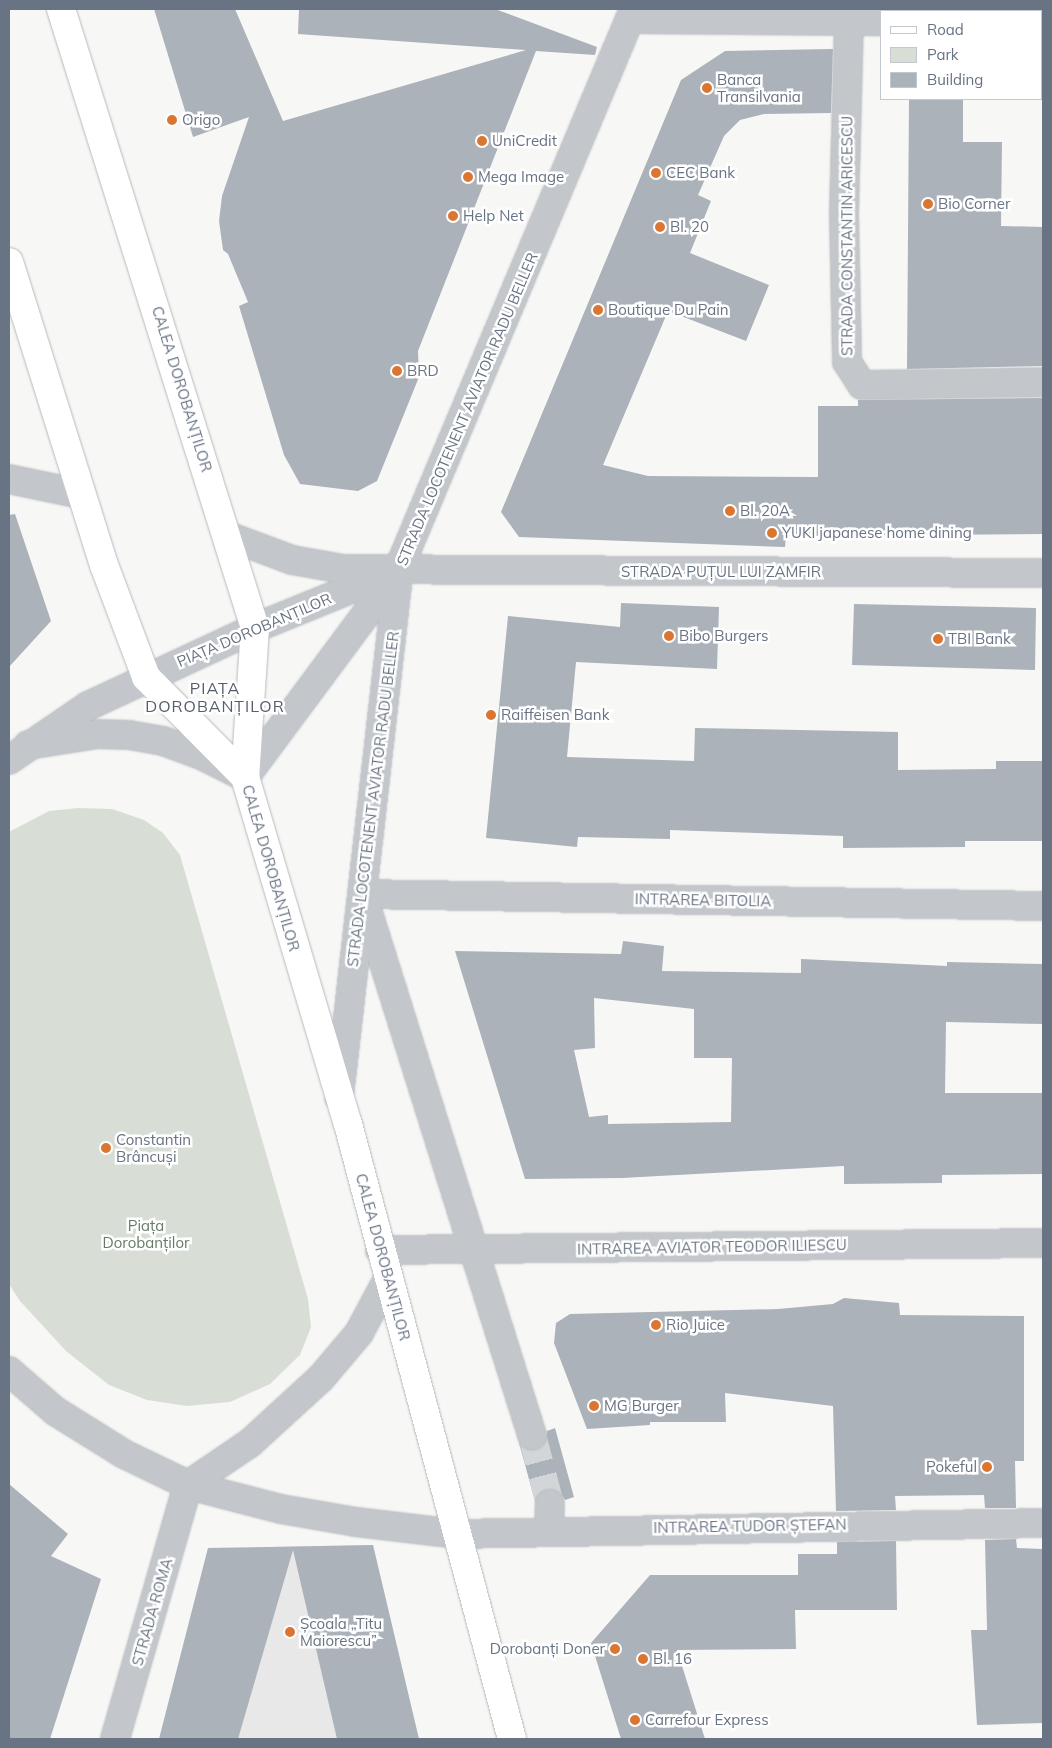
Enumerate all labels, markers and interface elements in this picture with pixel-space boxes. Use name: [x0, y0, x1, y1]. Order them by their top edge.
legend: [880, 10, 1042, 100]
text: Road: [927, 20, 964, 39]
text: Park: [927, 45, 959, 64]
place label: Banca Transilvania: [717, 70, 801, 105]
text: Building: [927, 70, 983, 89]
marker: Banca Transilvania: [701, 82, 713, 94]
place label: Origo: [182, 111, 220, 129]
marker: Origo: [166, 114, 178, 126]
street label: STRADA CONSTANTIN ARICESCU: [838, 116, 856, 356]
place label: UniCredit: [492, 132, 557, 150]
marker: UniCredit: [476, 135, 488, 147]
place label: CEC Bank: [666, 164, 735, 182]
marker: CEC Bank: [650, 167, 662, 179]
place label: Mega Image: [478, 168, 564, 186]
marker: Mega Image: [462, 171, 474, 183]
place label: Bio Corner: [938, 195, 1010, 213]
marker: Bio Corner: [922, 198, 934, 210]
place label: Help Net: [463, 207, 524, 225]
marker: Help Net: [447, 210, 459, 222]
place label: Bl. 20: [670, 218, 709, 236]
marker: Bl. 20: [654, 221, 666, 233]
street label: STRADA LOCOTENENT AVIATOR RADU BELLER: [393, 250, 541, 568]
place label: Boutique Du Pain: [608, 301, 729, 319]
street label: CALEA DOROBANȚILOR: [148, 304, 216, 474]
marker: Boutique Du Pain: [592, 304, 604, 316]
place label: BRD: [407, 362, 439, 380]
marker: BRD: [391, 365, 403, 377]
place label: Bl. 20A: [740, 502, 790, 520]
marker: Bl. 20A: [724, 505, 736, 517]
place label: YUKI japanese home dining: [782, 524, 972, 542]
marker: YUKI japanese home dining: [766, 527, 778, 539]
street label: STRADA PUȚUL LUI ZAMFIR: [621, 563, 821, 581]
street label: PIAȚA DOROBANȚILOR: [174, 589, 334, 671]
place label: Bibo Burgers: [679, 627, 768, 645]
street label: STRADA LOCOTENENT AVIATOR RADU BELLER: [343, 630, 403, 968]
marker: Bibo Burgers: [663, 630, 675, 642]
place label: TBI Bank: [948, 630, 1011, 648]
marker: TBI Bank: [932, 633, 944, 645]
district label: PIAȚA DOROBANȚILOR: [144, 678, 286, 716]
place label: Raiffeisen Bank: [501, 706, 609, 724]
marker: Raiffeisen Bank: [485, 709, 497, 721]
street label: CALEA DOROBANȚILOR: [239, 783, 303, 953]
street label: INTRAREA BITOLIA: [635, 890, 771, 910]
place label: Constantin Brâncuși: [116, 1130, 191, 1165]
marker: Constantin Brâncuși: [100, 1142, 112, 1154]
street label: CALEA DOROBANȚILOR: [352, 1171, 414, 1343]
park label: Piața Dorobanților: [103, 1216, 189, 1251]
street label: INTRAREA AVIATOR TEODOR ILIESCU: [577, 1236, 847, 1258]
place label: Rio Juice: [666, 1316, 725, 1334]
marker: Rio Juice: [650, 1319, 662, 1331]
place label: MG Burger: [604, 1397, 679, 1415]
marker: MG Burger: [588, 1400, 600, 1412]
place label: Pokeful: [926, 1458, 977, 1476]
marker: Pokeful: [981, 1461, 993, 1473]
street label: INTRAREA TUDOR ȘTEFAN: [653, 1515, 847, 1537]
street label: STRADA ROMA: [128, 1556, 176, 1668]
place label: Școala „Titu Maiorescu”: [300, 1614, 382, 1649]
marker: Școala „Titu Maiorescu”: [284, 1626, 296, 1638]
place label: Dorobanți Doner: [490, 1640, 605, 1658]
marker: Dorobanți Doner: [609, 1643, 621, 1655]
place label: Bl. 16: [653, 1650, 692, 1668]
marker: Bl. 16: [637, 1653, 649, 1665]
place label: Carrefour Express: [645, 1711, 769, 1729]
marker: Carrefour Express: [629, 1714, 641, 1726]

